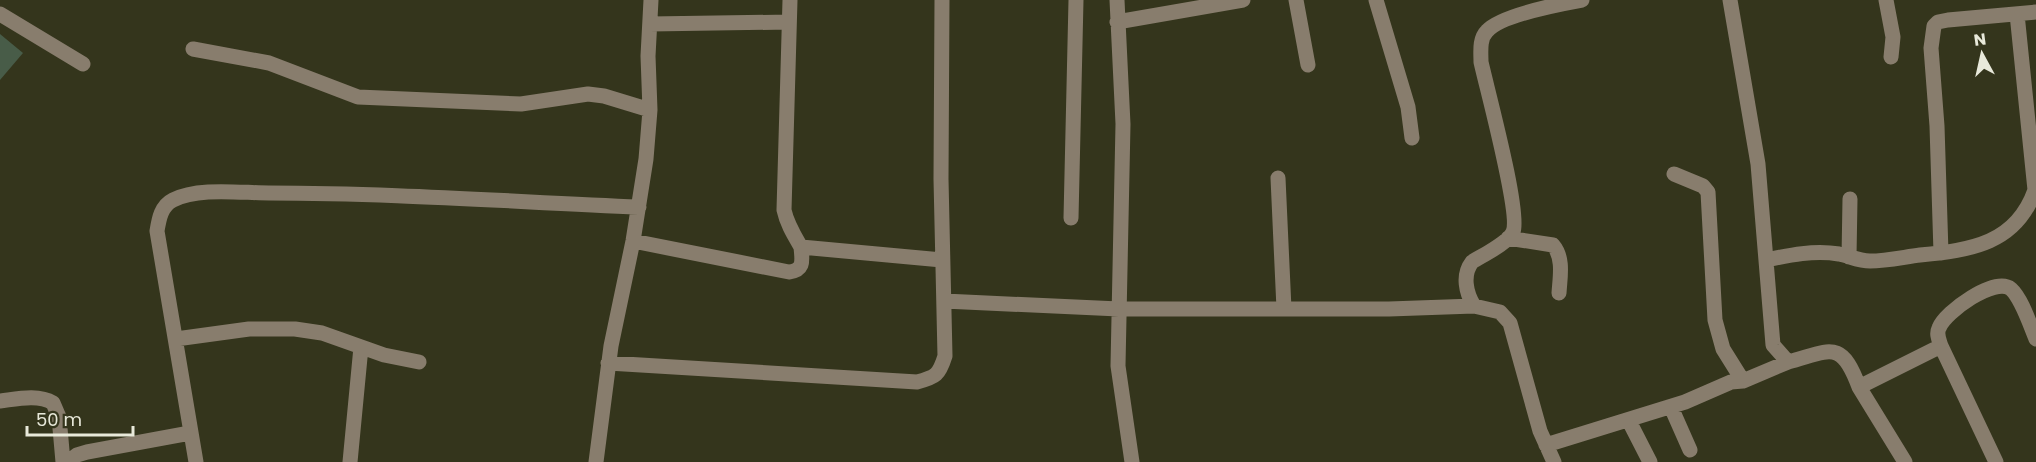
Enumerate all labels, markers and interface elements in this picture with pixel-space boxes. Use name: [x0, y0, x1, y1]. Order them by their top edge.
north arrow: [1952, 24, 2012, 84]
text: N: [1972, 27, 1988, 52]
scale bar: [27, 399, 134, 437]
text: 50 m: [36, 407, 82, 432]

